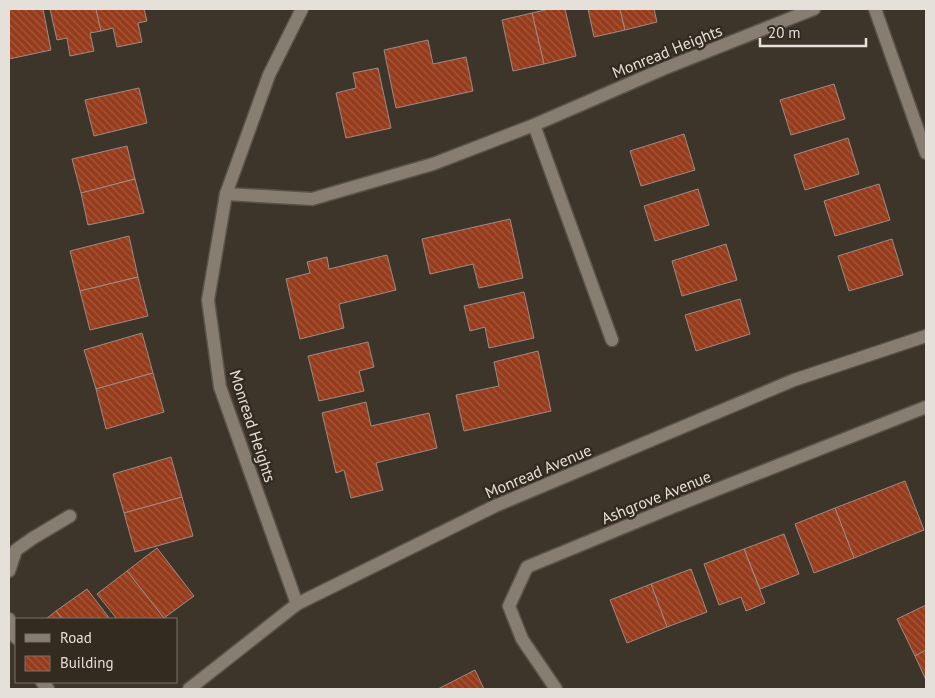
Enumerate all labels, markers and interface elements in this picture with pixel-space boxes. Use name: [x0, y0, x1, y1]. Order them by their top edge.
scale bar: [760, 15, 866, 47]
street label: Monread Heights: [609, 20, 725, 82]
text: 20 m: [768, 23, 801, 42]
street label: Monread Heights: [225, 367, 281, 485]
street label: Monread Avenue: [482, 440, 594, 502]
street label: Ashgrove Avenue: [598, 466, 714, 528]
legend: [15, 618, 178, 683]
text: Road: [60, 628, 92, 647]
text: Building: [60, 653, 114, 672]

